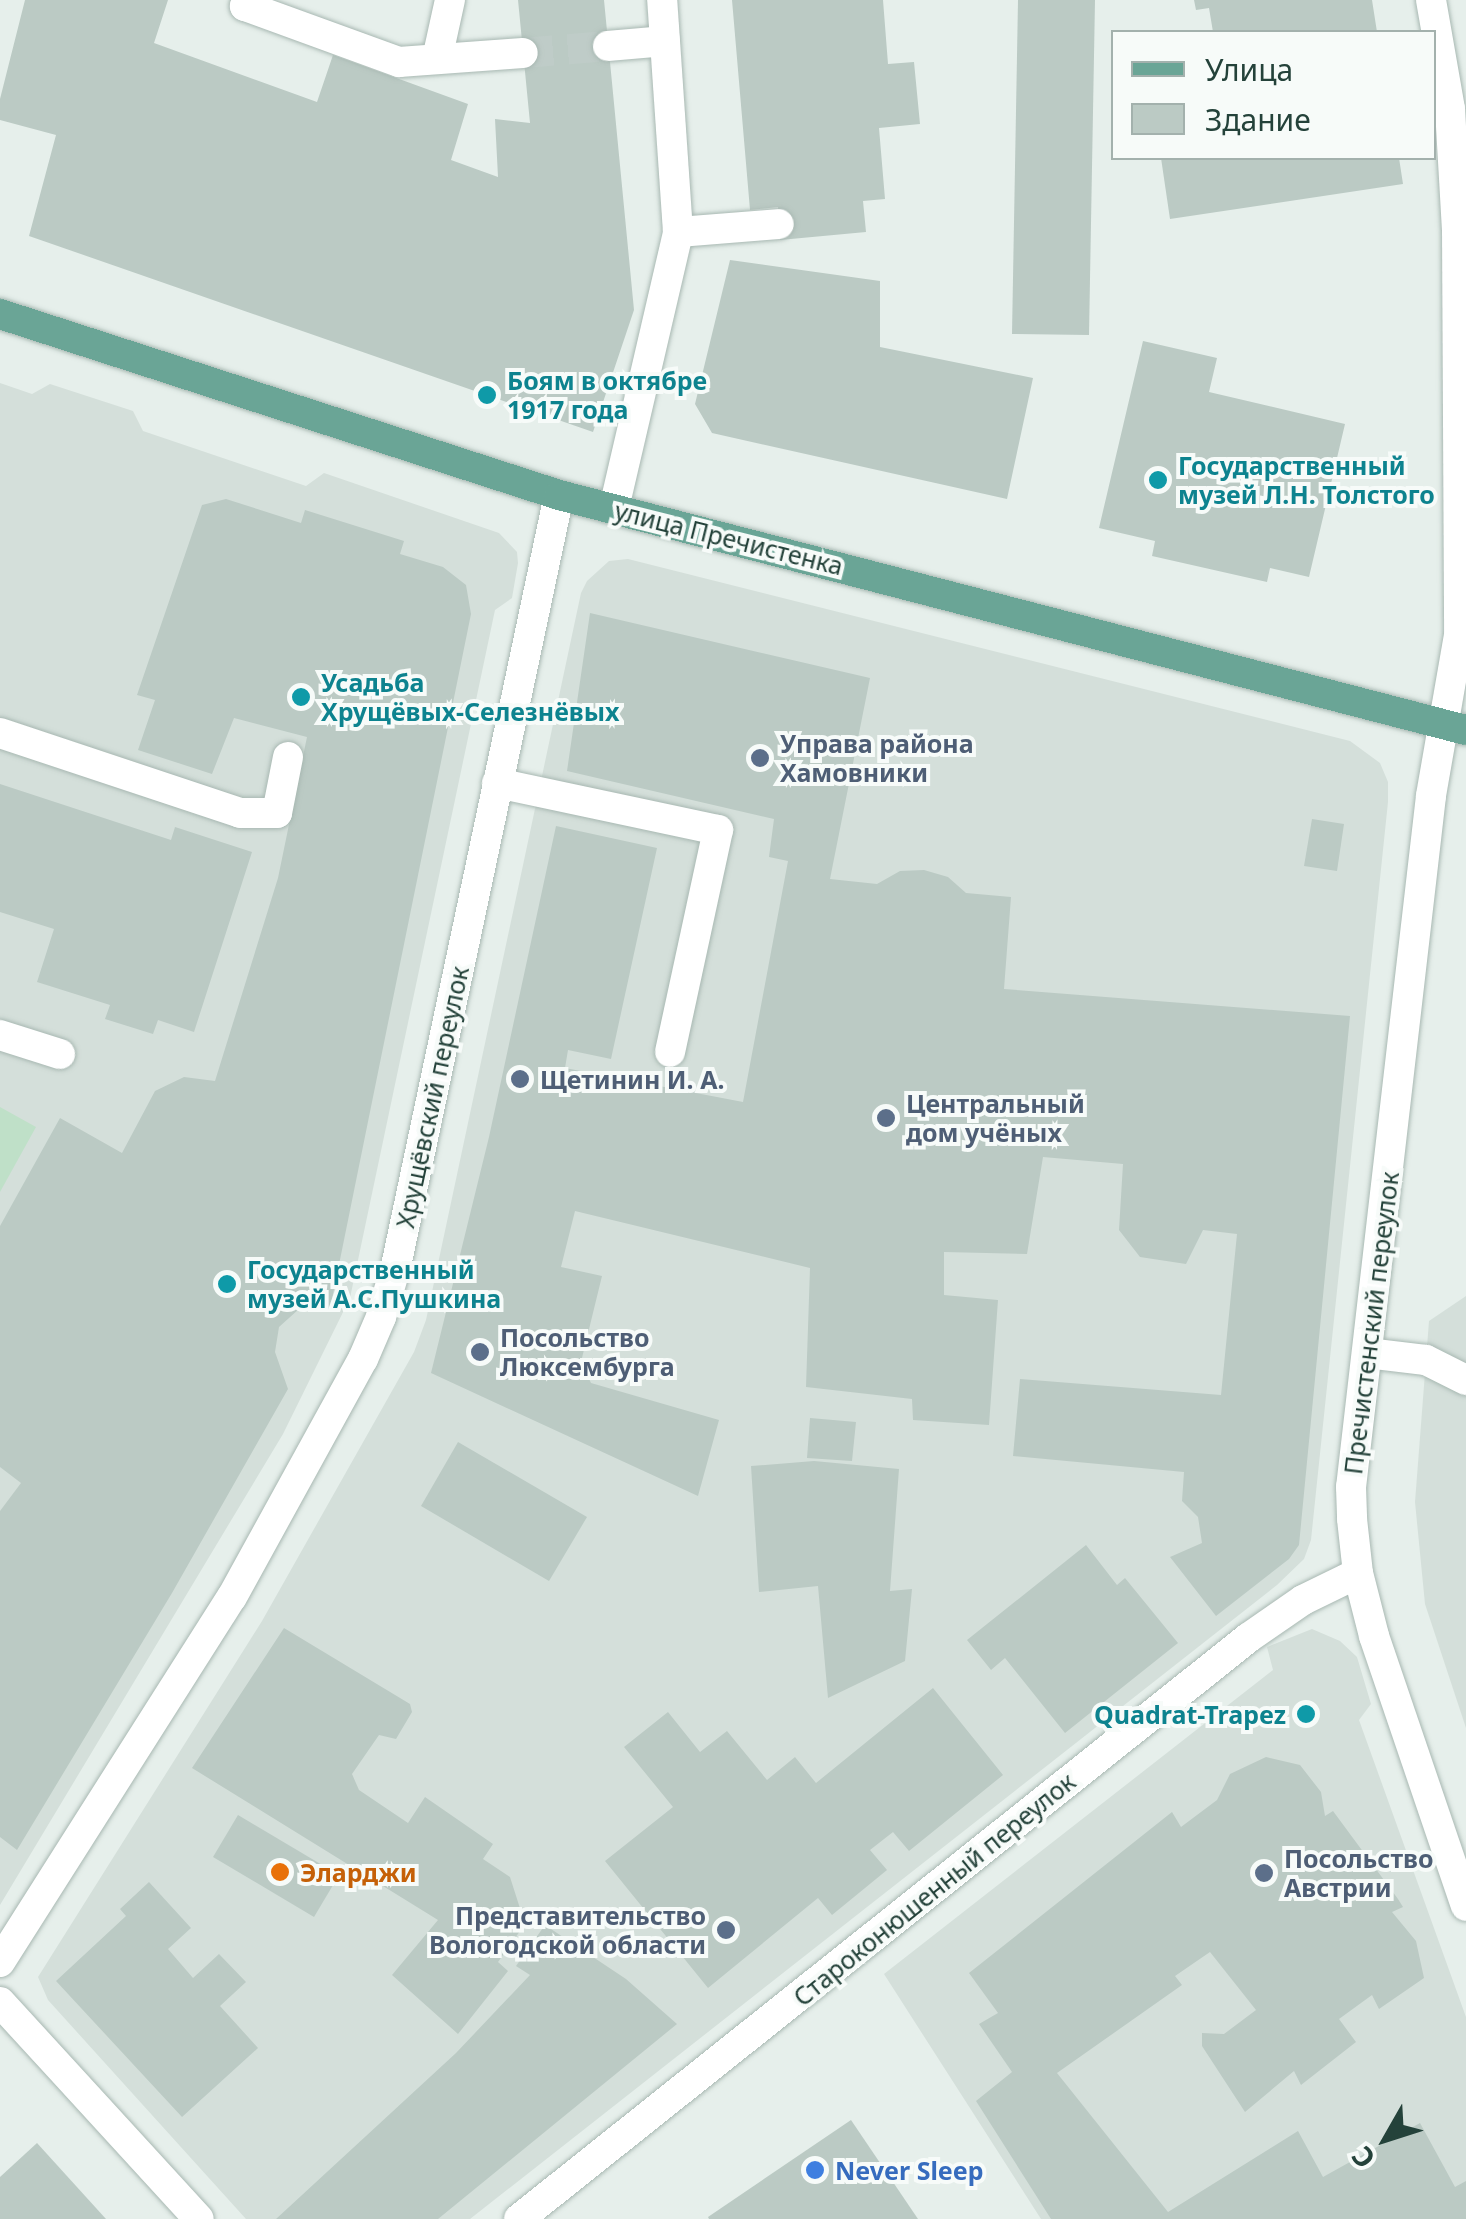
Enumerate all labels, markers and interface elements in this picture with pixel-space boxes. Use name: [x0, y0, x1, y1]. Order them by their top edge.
legend: [1111, 30, 1436, 160]
text: Улица: [1205, 49, 1293, 90]
text: Здание: [1205, 99, 1311, 140]
place label: Боям в октябре 1917 года: [507, 366, 707, 425]
marker: Боям в октябре 1917 года: [476, 384, 498, 406]
place label: Государственный музей Л.Н. Толстого: [1178, 451, 1435, 510]
marker: Государственный музей Л.Н. Толстого: [1147, 469, 1169, 491]
street label: улица Пречистенка: [612, 495, 846, 581]
place label: Усадьба Хрущёвых-Селезнёвых: [321, 668, 619, 727]
marker: Усадьба Хрущёвых-Селезнёвых: [290, 686, 312, 708]
place label: Управа района Хамовники: [780, 729, 974, 788]
marker: Управа района Хамовники: [749, 747, 771, 769]
street label: Хрущёвский переулок: [390, 963, 474, 1231]
place label: Щетинин И. А.: [540, 1064, 724, 1094]
marker: Щетинин И. А.: [509, 1068, 531, 1090]
place label: Центральный дом учёных: [906, 1089, 1085, 1148]
marker: Центральный дом учёных: [875, 1107, 897, 1129]
street label: Пречистенский переулок: [1338, 1170, 1404, 1476]
place label: Государственный музей А.С.Пушкина: [247, 1255, 501, 1314]
marker: Государственный музей А.С.Пушкина: [216, 1273, 238, 1295]
place label: Посольство Люксембурга: [500, 1323, 675, 1382]
marker: Посольство Люксембурга: [469, 1341, 491, 1363]
place label: Quadrat-Trapez: [1094, 1699, 1286, 1729]
marker: Quadrat-Trapez: [1295, 1703, 1317, 1725]
street label: Староконюшенный переулок: [787, 1766, 1081, 2012]
place label: Посольство Австрии: [1284, 1844, 1433, 1903]
place label: Эларджи: [300, 1857, 417, 1887]
marker: Эларджи: [269, 1861, 291, 1883]
marker: Посольство Австрии: [1253, 1862, 1275, 1884]
place label: Представительство Вологодской области: [429, 1901, 706, 1960]
marker: Представительство Вологодской области: [715, 1919, 737, 1941]
north arrow: [1336, 2089, 1436, 2189]
text: С: [1342, 2139, 1383, 2177]
place label: Never Sleep: [835, 2155, 983, 2185]
marker: Never Sleep: [804, 2159, 826, 2181]

